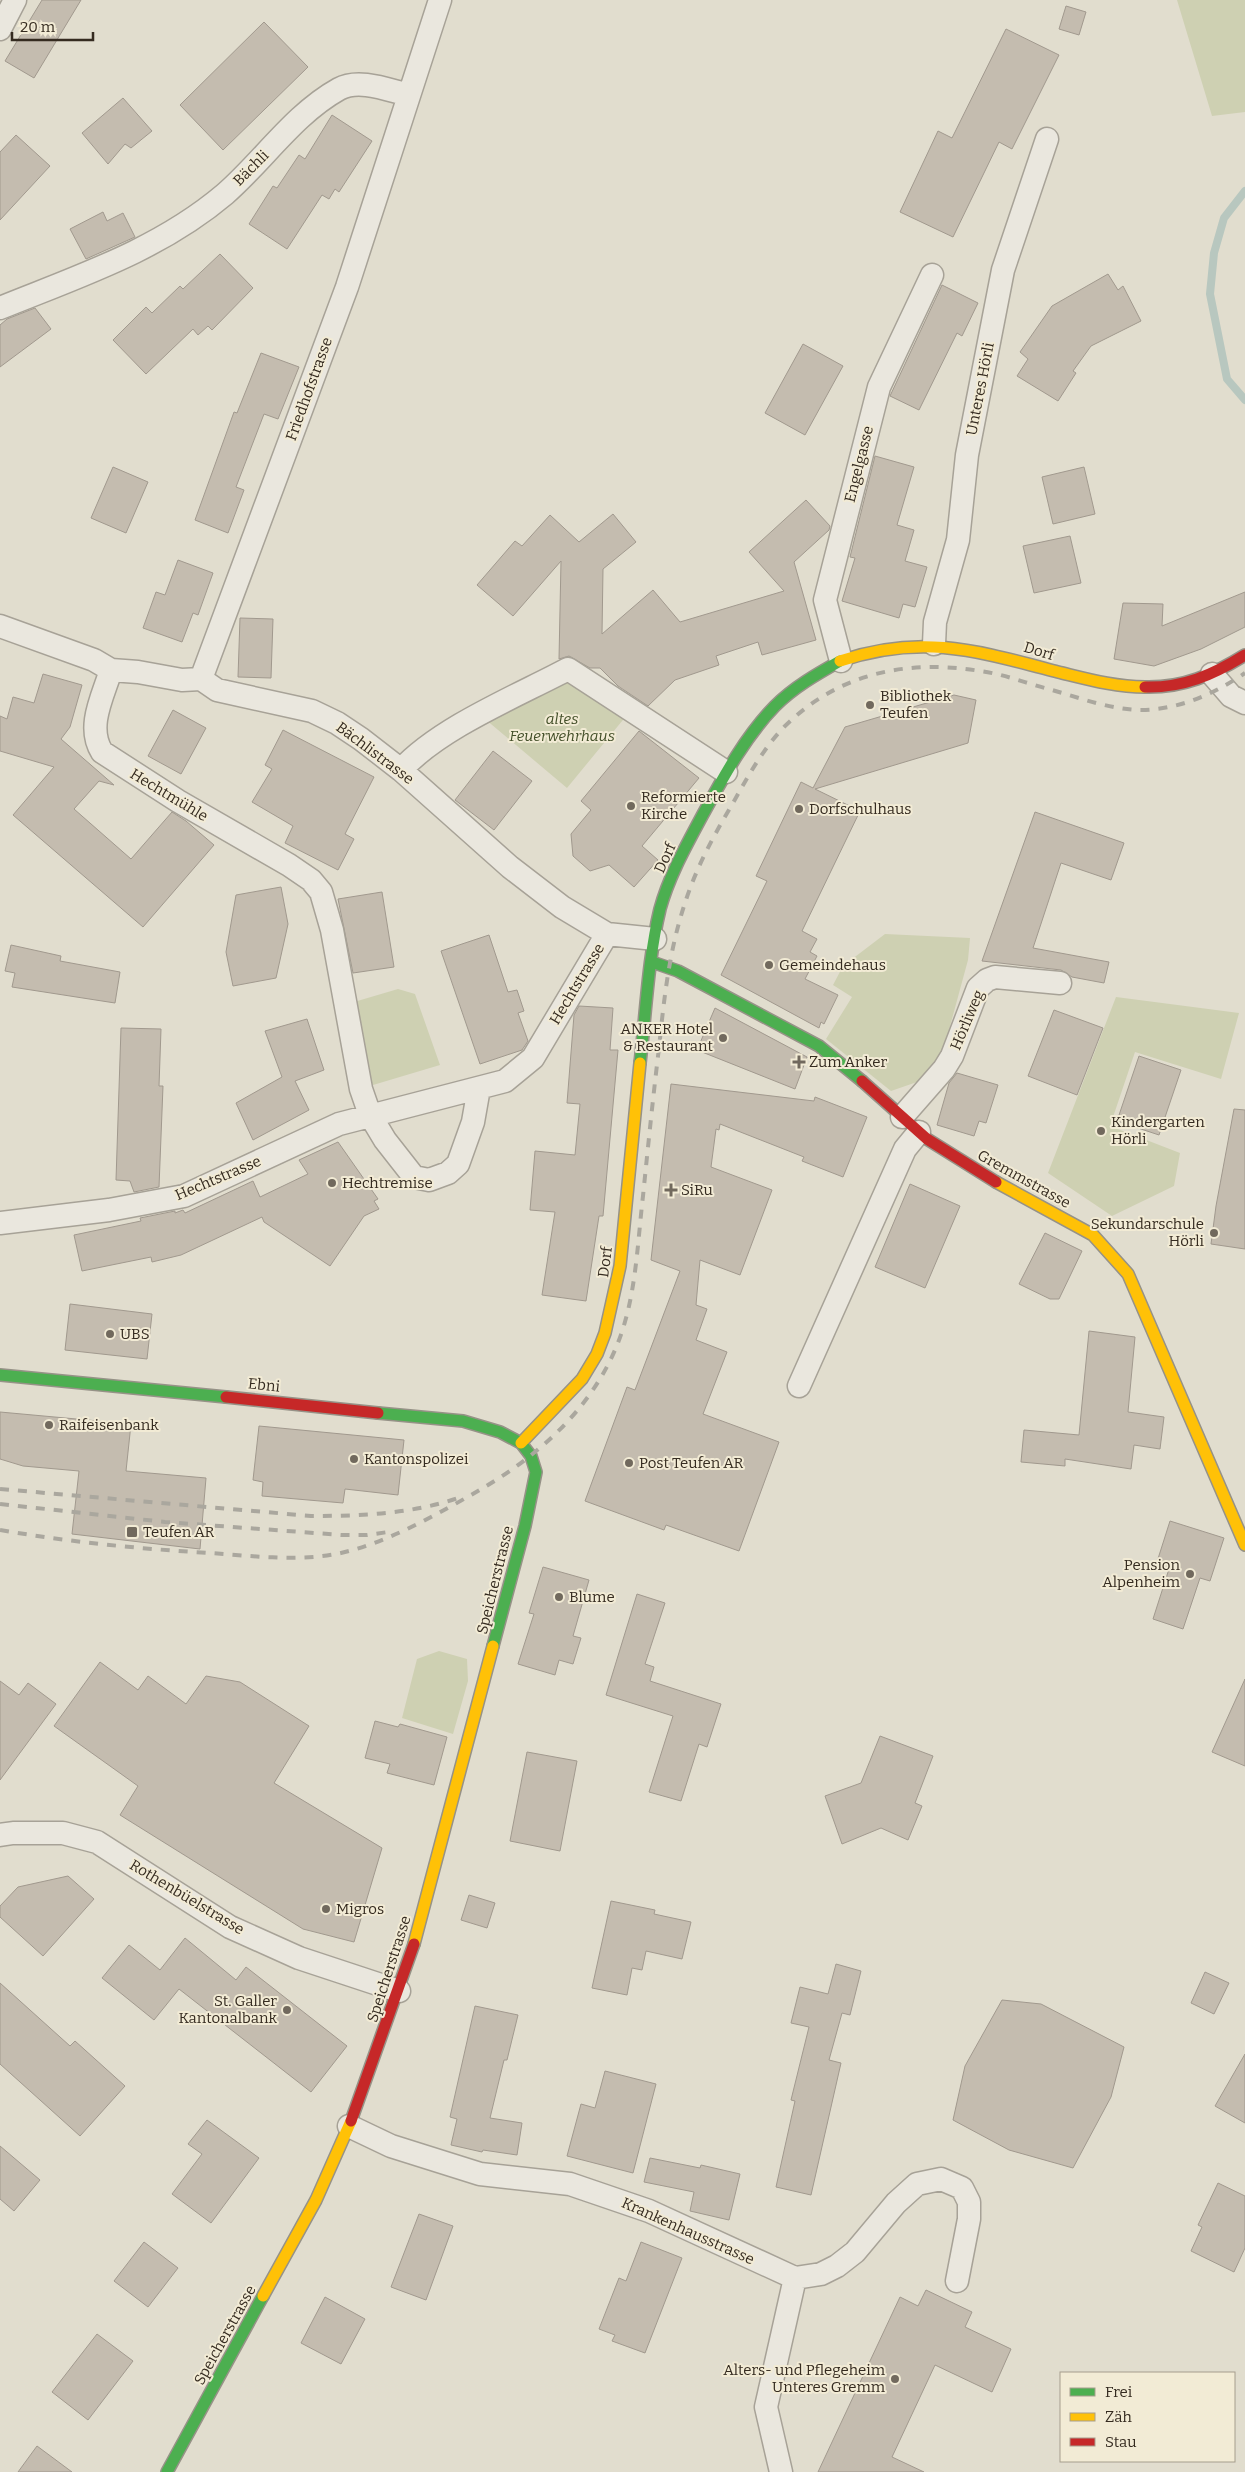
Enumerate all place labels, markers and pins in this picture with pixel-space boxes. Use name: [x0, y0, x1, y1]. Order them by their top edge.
place label: Bibliothek Teufen: [880, 687, 952, 722]
marker: Bibliothek Teufen: [864, 699, 876, 711]
place label: Reformierte Kirche: [641, 788, 726, 823]
marker: Reformierte Kirche: [625, 800, 637, 812]
place label: Dorfschulhaus: [809, 800, 912, 818]
marker: Dorfschulhaus: [793, 803, 805, 815]
place label: Gemeindehaus: [779, 956, 886, 974]
marker: Gemeindehaus: [763, 959, 775, 971]
place label: ANKER Hotel & Restaurant: [621, 1020, 714, 1055]
marker: ANKER Hotel & Restaurant: [717, 1032, 729, 1044]
place label: Zum Anker: [809, 1053, 888, 1071]
marker: Zum Anker: [793, 1056, 805, 1068]
place label: Kindergarten Hörli: [1111, 1113, 1205, 1148]
marker: Kindergarten Hörli: [1095, 1125, 1107, 1137]
place label: Hechtremise: [342, 1174, 433, 1192]
marker: Hechtremise: [326, 1177, 338, 1189]
place label: SiRu: [681, 1181, 713, 1199]
marker: SiRu: [665, 1184, 677, 1196]
place label: Sekundarschule Hörli: [1091, 1215, 1205, 1250]
marker: Sekundarschule Hörli: [1208, 1227, 1220, 1239]
place label: UBS: [120, 1325, 150, 1343]
marker: UBS: [104, 1328, 116, 1340]
place label: Raifeisenbank: [59, 1416, 159, 1434]
marker: Raifeisenbank: [43, 1419, 55, 1431]
place label: Kantonspolizei: [364, 1450, 469, 1468]
marker: Kantonspolizei: [348, 1453, 360, 1465]
place label: Post Teufen AR: [639, 1454, 743, 1472]
marker: Post Teufen AR: [623, 1457, 635, 1469]
place label: Teufen AR: [143, 1523, 214, 1541]
marker: Teufen AR: [125, 1525, 139, 1539]
place label: Pension Alpenheim: [1102, 1556, 1181, 1591]
marker: Pension Alpenheim: [1184, 1568, 1196, 1580]
place label: Blume: [569, 1588, 615, 1606]
marker: Blume: [553, 1591, 565, 1603]
place label: Migros: [336, 1900, 384, 1918]
marker: Migros: [320, 1903, 332, 1915]
place label: St. Galler Kantonalbank: [179, 1992, 277, 2027]
marker: St. Galler Kantonalbank: [281, 2004, 293, 2016]
place label: Alters- und Pflegeheim Unteres Gremm: [723, 2361, 886, 2396]
marker: Alters- und Pflegeheim Unteres Gremm: [889, 2373, 901, 2385]

